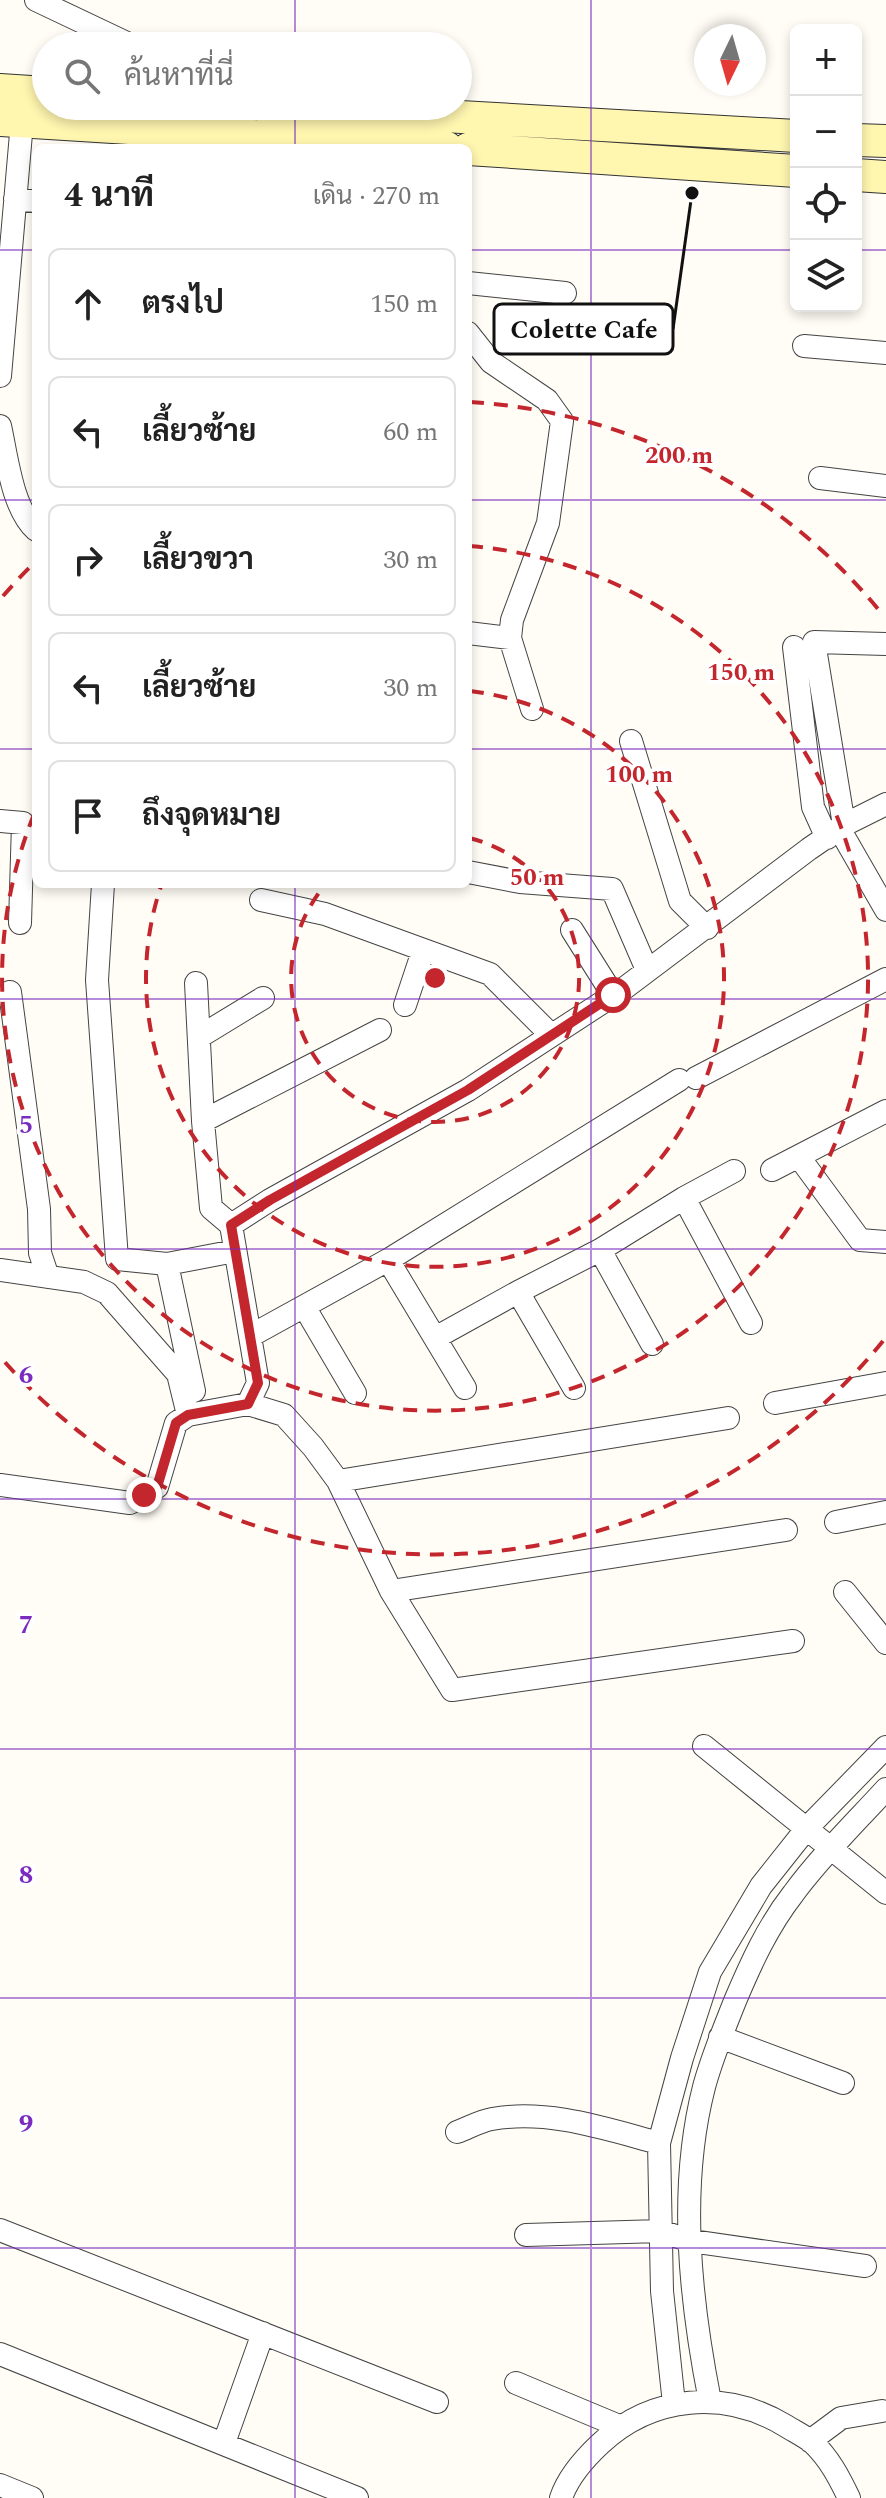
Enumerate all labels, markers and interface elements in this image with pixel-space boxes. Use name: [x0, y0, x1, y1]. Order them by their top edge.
north arrow: [694, 24, 766, 96]
map controls: [790, 24, 862, 312]
button: +: [790, 24, 862, 96]
search box: [32, 32, 472, 120]
text: ค้นหาที่นี่: [124, 53, 234, 99]
icon: search: [60, 54, 104, 98]
button: −: [790, 96, 862, 168]
button: locate: [790, 168, 862, 240]
text: 4 นาที: [64, 170, 154, 222]
text: เดิน · 270 m: [313, 176, 440, 216]
button: layers: [790, 240, 862, 312]
text: ตรงไป: [142, 281, 224, 327]
icon: ahead: [66, 282, 110, 326]
text: 150 m: [370, 284, 438, 324]
callout: Colette Cafe: [494, 304, 673, 354]
text: Colette Cafe: [510, 310, 658, 350]
text: เลี้ยวซ้าย: [142, 409, 256, 455]
icon: left: [66, 410, 110, 454]
text: 60 m: [383, 412, 438, 452]
text: 200 m: [645, 438, 713, 474]
text: เลี้ยวขวา: [142, 537, 254, 583]
icon: right: [66, 538, 110, 582]
text: 30 m: [383, 540, 438, 580]
text: 150 m: [707, 655, 775, 691]
text: เลี้ยวซ้าย: [142, 665, 256, 711]
icon: left: [66, 666, 110, 710]
text: 30 m: [383, 668, 438, 708]
text: 100 m: [605, 757, 673, 793]
text: ถึงจุดหมาย: [142, 793, 281, 839]
icon: arrive: [66, 794, 110, 838]
text: 50 m: [510, 860, 565, 896]
centre of rings: [421, 964, 449, 992]
route start: [595, 977, 631, 1013]
text: 5: [19, 1105, 33, 1145]
text: 6: [19, 1355, 33, 1395]
route end: [126, 1477, 162, 1513]
text: 7: [19, 1605, 33, 1645]
text: 8: [19, 1855, 33, 1895]
text: 9: [19, 2104, 33, 2144]

